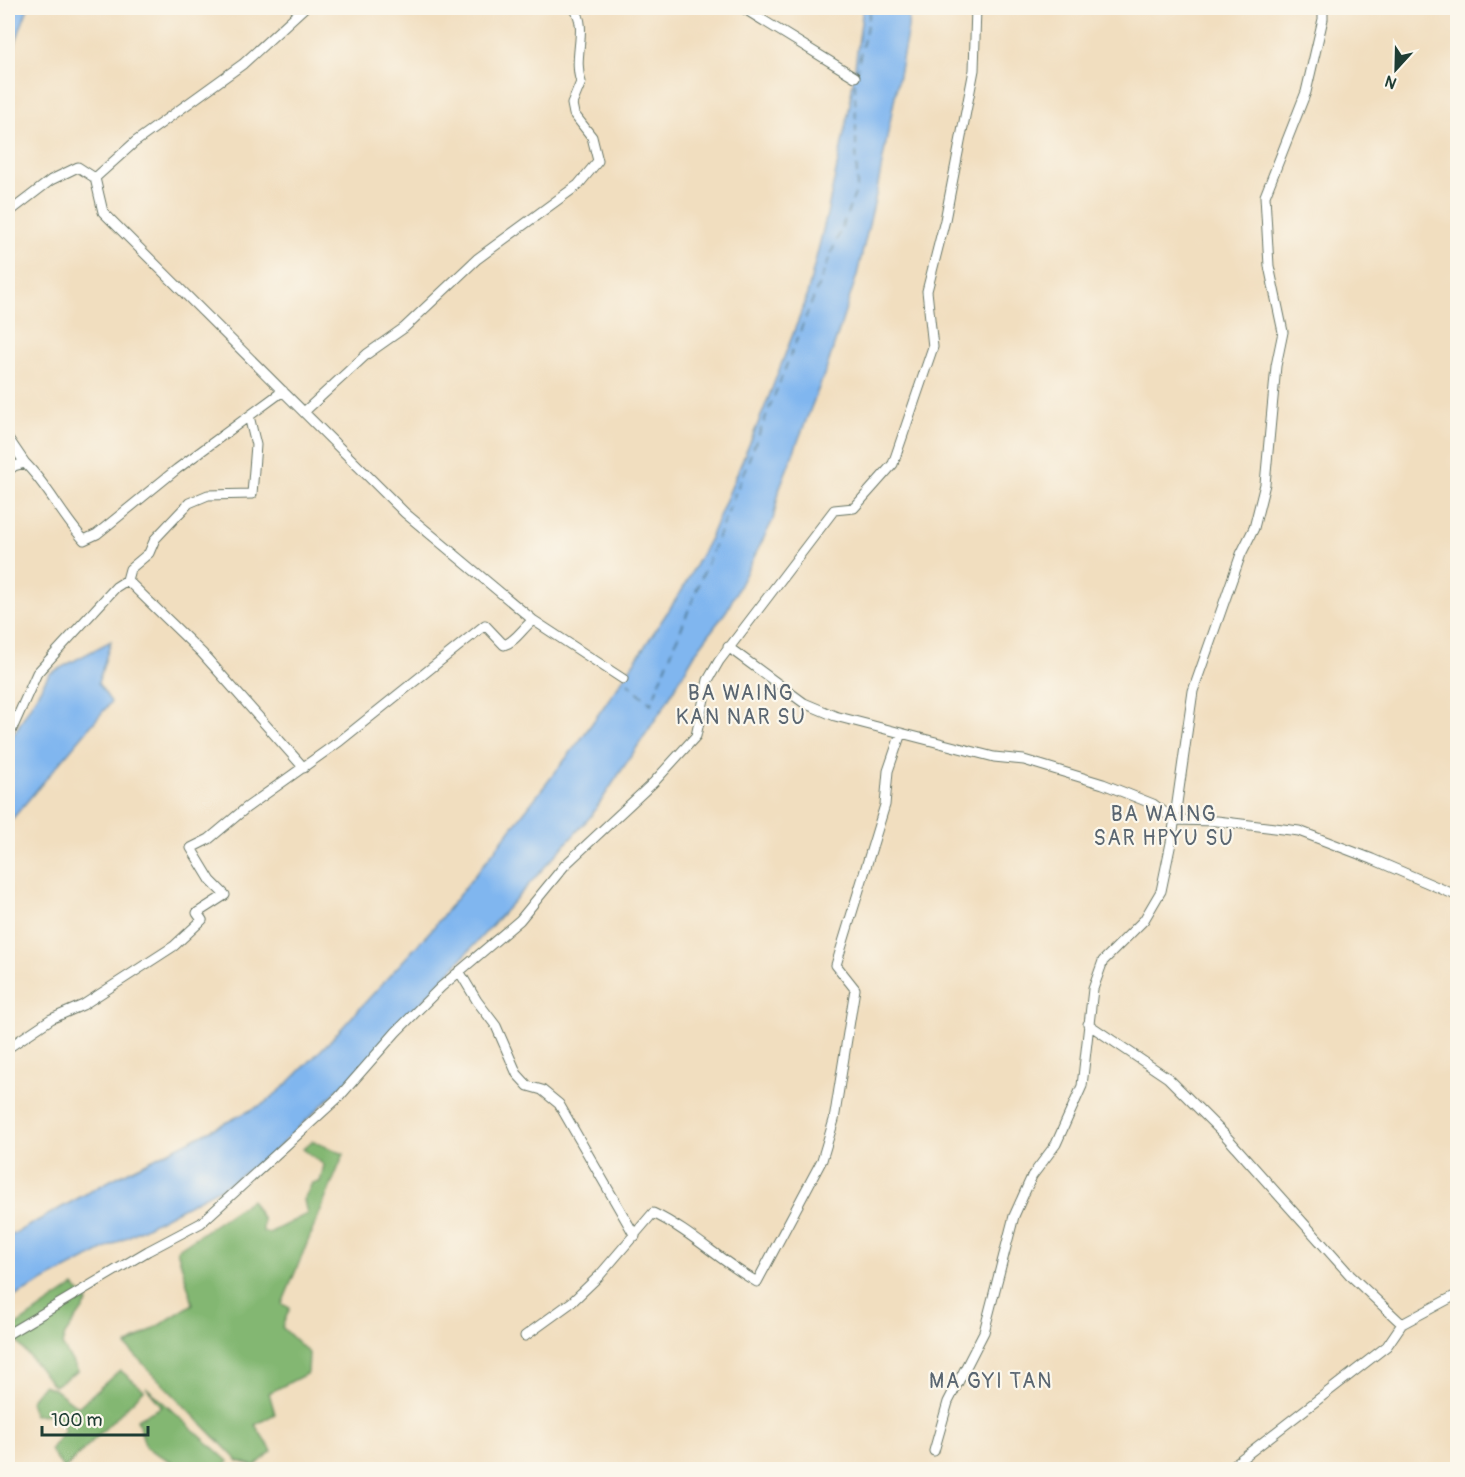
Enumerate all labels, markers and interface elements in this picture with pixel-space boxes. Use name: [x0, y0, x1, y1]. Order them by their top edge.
north arrow: [1366, 39, 1426, 99]
text: N: [1382, 71, 1400, 93]
district label: BA WAING KAN NAR SU: [676, 680, 806, 731]
district label: BA WAING SAR HPYU SU: [1094, 801, 1234, 852]
district label: MA GYI TAN: [929, 1368, 1053, 1395]
scale bar: [42, 1399, 148, 1437]
text: 100 m: [51, 1409, 103, 1432]

